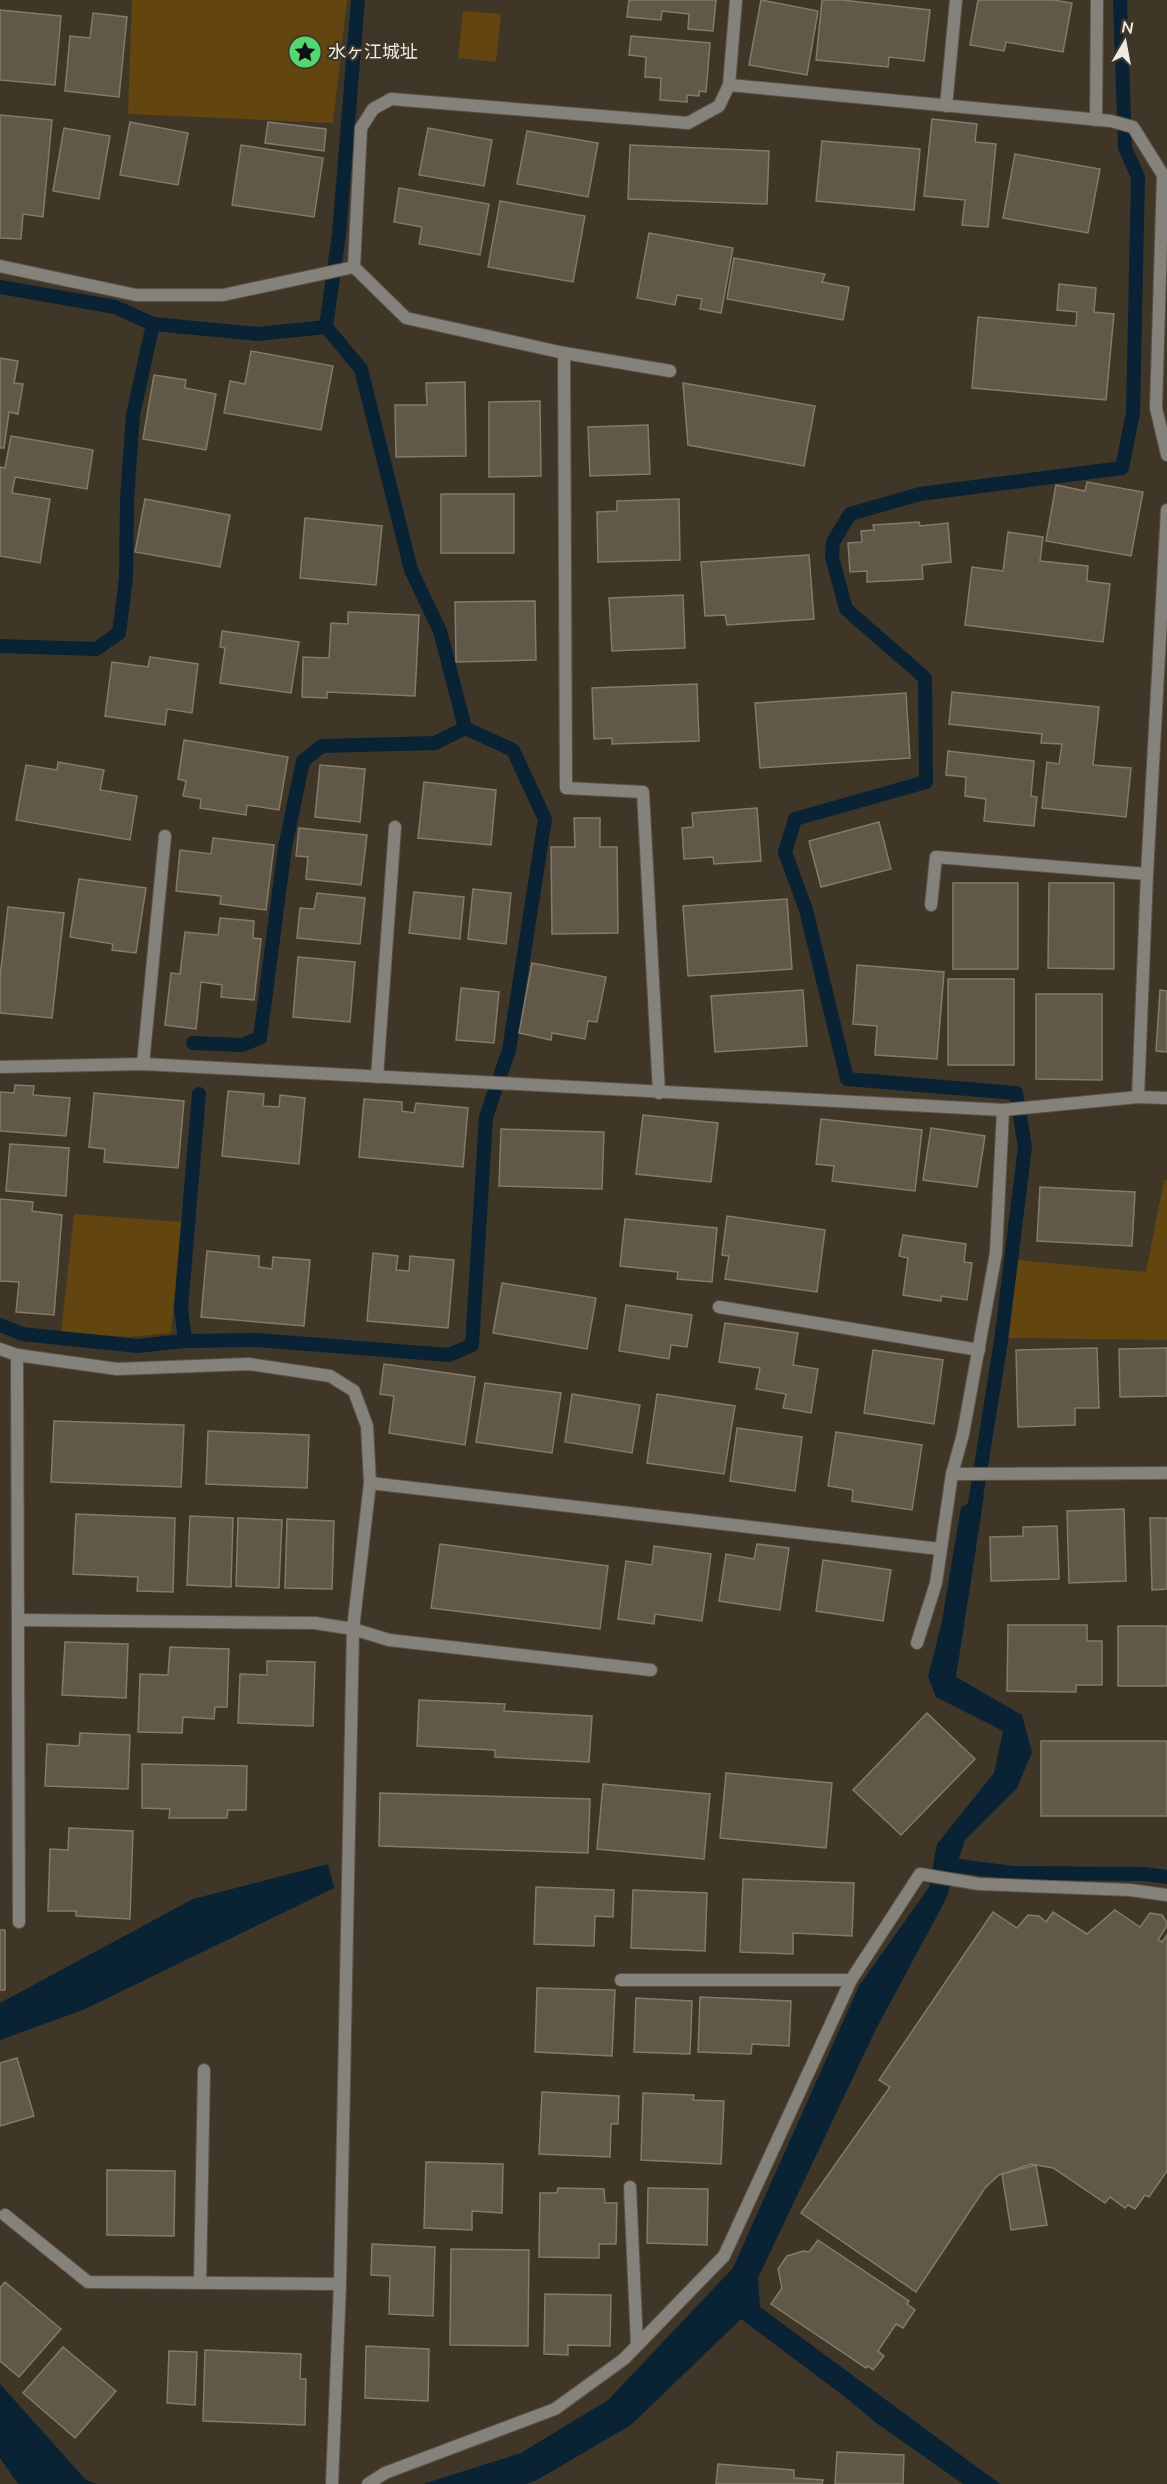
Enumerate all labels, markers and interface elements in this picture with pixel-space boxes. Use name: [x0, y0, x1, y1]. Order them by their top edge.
north arrow: [1095, 12, 1155, 72]
text: N: [1120, 16, 1135, 40]
place icon: 水ヶ江城址: [287, 34, 323, 70]
place label: 水ヶ江城址: [328, 40, 418, 64]

